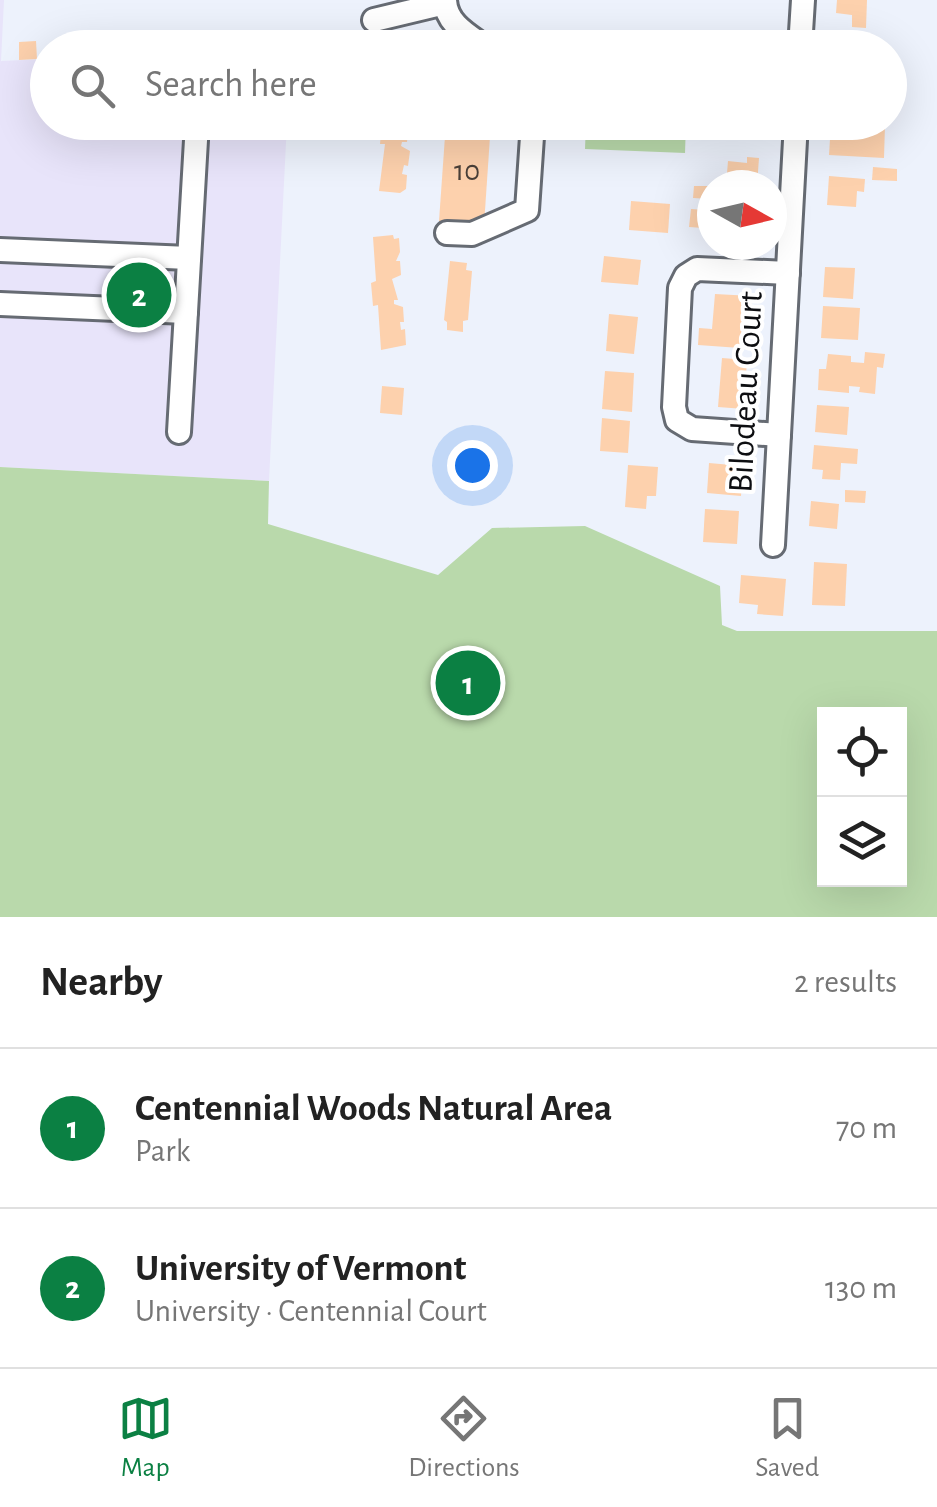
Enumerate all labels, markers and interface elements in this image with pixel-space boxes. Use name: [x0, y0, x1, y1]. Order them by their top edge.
search box: [30, 30, 907, 140]
icon: search: [65, 58, 120, 113]
text: Search here: [145, 66, 317, 104]
house number: 10: [454, 156, 480, 186]
north arrow: [697, 170, 787, 260]
pin: 2: [106, 258, 172, 332]
street label: Bilodeau Court: [723, 290, 769, 494]
your location: [447, 440, 498, 491]
pin: 1: [436, 646, 500, 720]
map controls: [817, 707, 907, 887]
button: locate: [817, 707, 907, 797]
button: layers: [817, 797, 907, 887]
text: Nearby: [40, 961, 163, 1003]
text: 2 results: [794, 966, 897, 998]
text: Centennial Woods Natural Area: [135, 1090, 612, 1128]
text: 1: [67, 1112, 78, 1144]
text: 70 m: [836, 1112, 897, 1144]
text: Park: [135, 1135, 190, 1167]
text: University of Vermont: [135, 1250, 466, 1288]
text: 2: [65, 1272, 80, 1304]
text: 130 m: [825, 1272, 897, 1304]
text: University · Centennial Court: [135, 1295, 487, 1327]
tab: Map: [118, 1391, 173, 1485]
tab: Directions: [408, 1391, 520, 1485]
tab: Saved: [755, 1391, 819, 1485]

